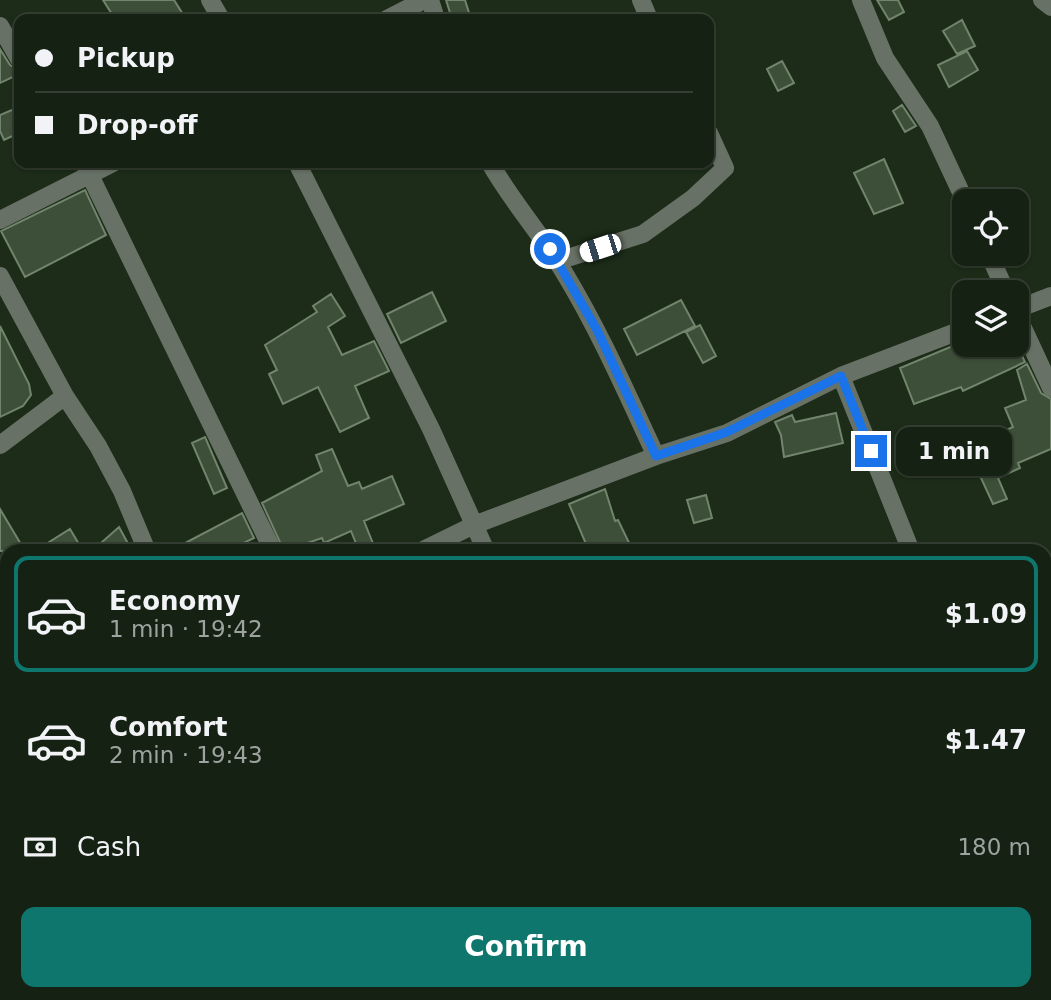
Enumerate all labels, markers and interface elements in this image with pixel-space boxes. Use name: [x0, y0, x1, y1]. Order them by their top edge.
text: Pickup: [77, 43, 175, 73]
text: Drop-off: [77, 110, 198, 140]
map controls: [952, 189, 1029, 357]
button: locate: [952, 189, 1029, 266]
car: [577, 232, 624, 264]
route start: [534, 233, 566, 265]
button: layers: [952, 280, 1029, 357]
callout: 1 min: [896, 426, 1011, 476]
route end: [855, 435, 887, 467]
text: 1 min: [918, 438, 990, 464]
icon: car: [25, 583, 88, 646]
text: Economy: [109, 586, 240, 616]
text: $1.09: [945, 599, 1027, 629]
text: 1 min · 19:42: [109, 616, 263, 642]
icon: car: [25, 709, 88, 772]
text: Comfort: [109, 712, 227, 742]
text: $1.47: [945, 725, 1027, 755]
text: 2 min · 19:43: [109, 742, 263, 768]
icon: cash: [21, 828, 59, 866]
text: Cash: [77, 832, 141, 862]
text: 180 m: [957, 834, 1031, 860]
button: Confirm: [21, 907, 1031, 987]

